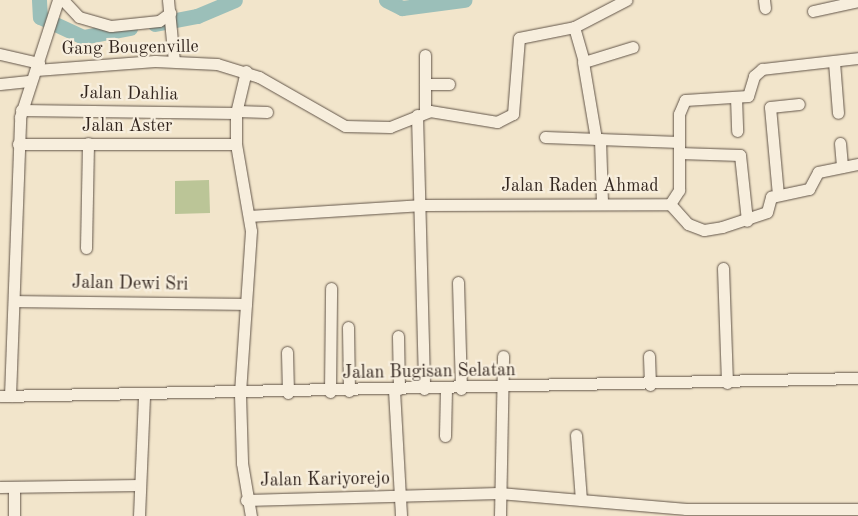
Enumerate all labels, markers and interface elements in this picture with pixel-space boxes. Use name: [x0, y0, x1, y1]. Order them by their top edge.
street label: Gang Bougenville: [61, 36, 199, 60]
street label: Jalan Dahlia: [80, 82, 178, 106]
street label: Jalan Aster: [82, 115, 172, 137]
street label: Jalan Raden Ahmad: [501, 175, 659, 197]
street label: Jalan Dewi Sri: [71, 272, 189, 296]
street label: Jalan Bugisan Selatan: [342, 360, 516, 384]
street label: Jalan Kariyorejo: [260, 468, 390, 492]

